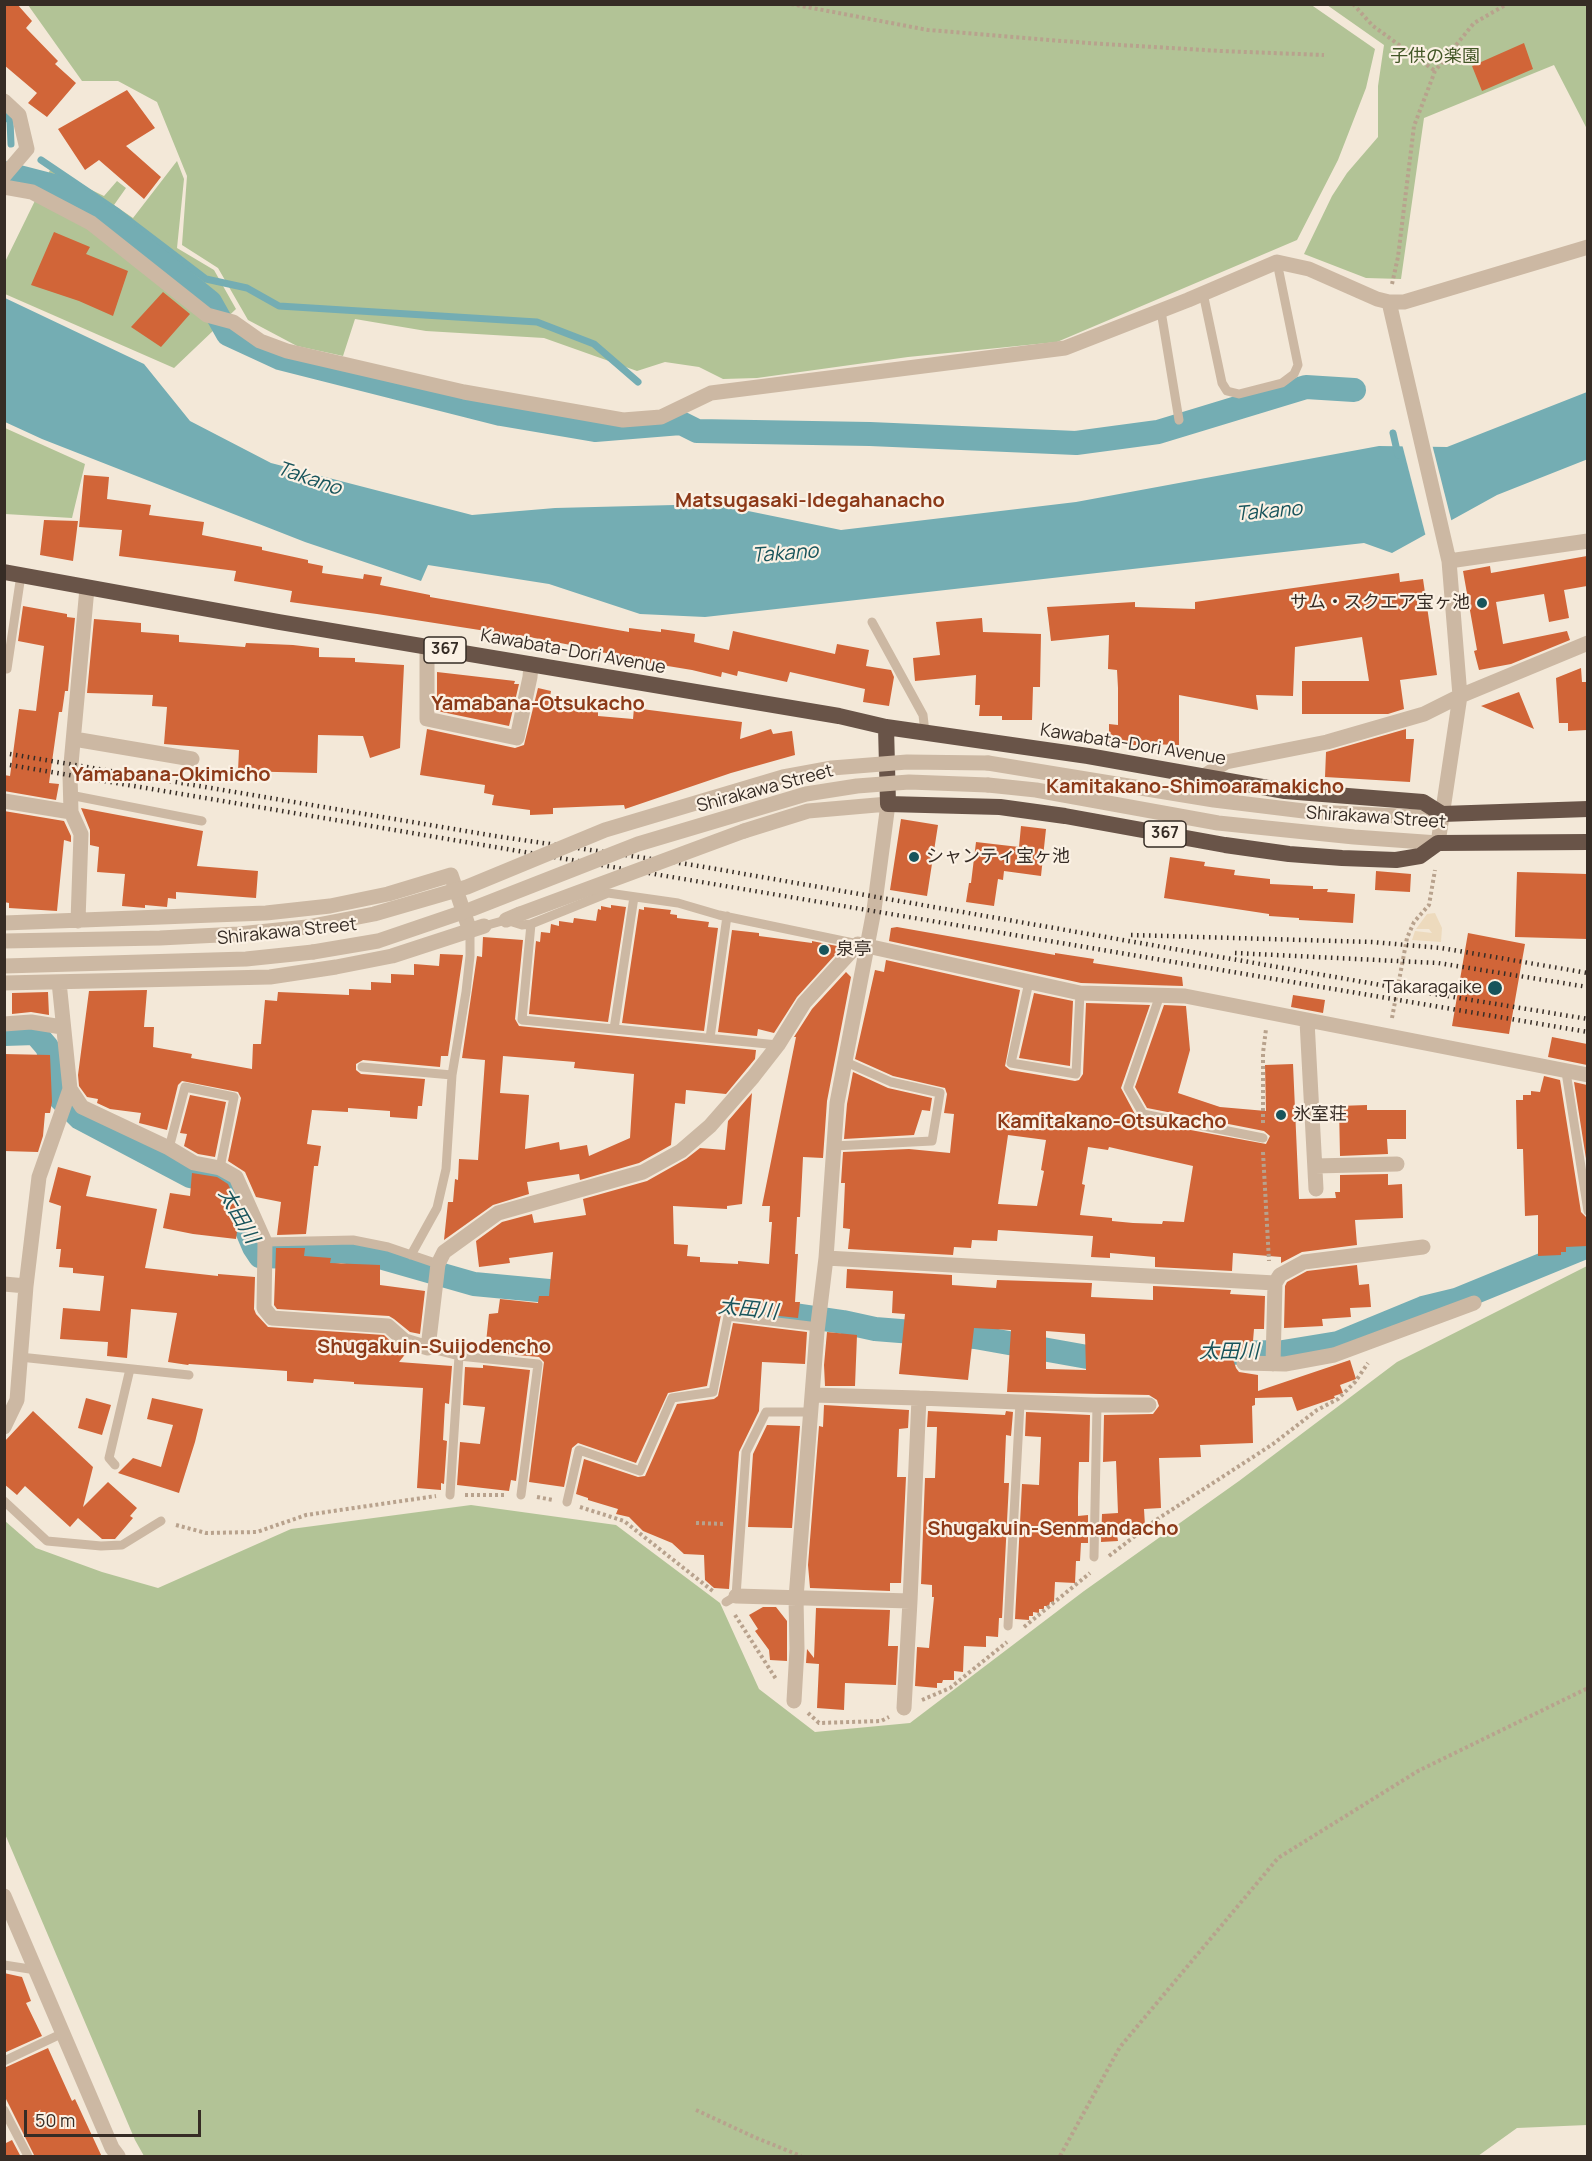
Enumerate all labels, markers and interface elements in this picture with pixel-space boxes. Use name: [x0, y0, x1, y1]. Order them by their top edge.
park label: 子供の楽園: [1390, 46, 1480, 68]
water label: Takano: [274, 457, 344, 501]
district label: Matsugasaki-Idegahanacho: [675, 489, 945, 513]
water label: Takano: [1235, 497, 1303, 527]
water label: Takano: [751, 540, 819, 568]
place label: サム・スクエア宝ヶ池: [1290, 592, 1470, 614]
marker: サム・スクエア宝ヶ池: [1475, 596, 1489, 610]
street label: Kawabata-Dori Avenue: [479, 625, 667, 679]
road number: 367: [424, 637, 466, 663]
district label: Yamabana-Otsukacho: [431, 692, 645, 716]
street label: Kawabata-Dori Avenue: [1039, 720, 1227, 770]
street label: Shirakawa Street: [694, 760, 836, 818]
district label: Yamabana-Okimicho: [71, 763, 271, 787]
district label: Kamitakano-Shimoaramakicho: [1046, 775, 1344, 799]
street label: Shirakawa Street: [1305, 802, 1447, 834]
road number: 367: [1144, 821, 1186, 847]
place label: シャンティ宝ヶ池: [926, 846, 1070, 868]
marker: シャンティ宝ヶ池: [907, 850, 921, 864]
street label: Shirakawa Street: [216, 914, 358, 950]
place label: 泉亭: [836, 939, 872, 961]
marker: 泉亭: [817, 943, 831, 957]
place label: Takaragaike: [1383, 977, 1482, 999]
marker: Takaragaike: [1486, 979, 1504, 997]
place label: 氷室荘: [1293, 1104, 1347, 1126]
marker: 氷室荘: [1274, 1108, 1288, 1122]
district label: Kamitakano-Otsukacho: [997, 1110, 1227, 1134]
water label: 太田川: [213, 1184, 263, 1248]
water label: 太田川: [717, 1295, 779, 1325]
district label: Shugakuin-Suijodencho: [317, 1335, 551, 1359]
water label: 太田川: [1199, 1340, 1259, 1364]
district label: Shugakuin-Senmandacho: [927, 1517, 1179, 1541]
scale bar: [27, 2098, 204, 2136]
text: 50 m: [35, 2108, 75, 2132]

